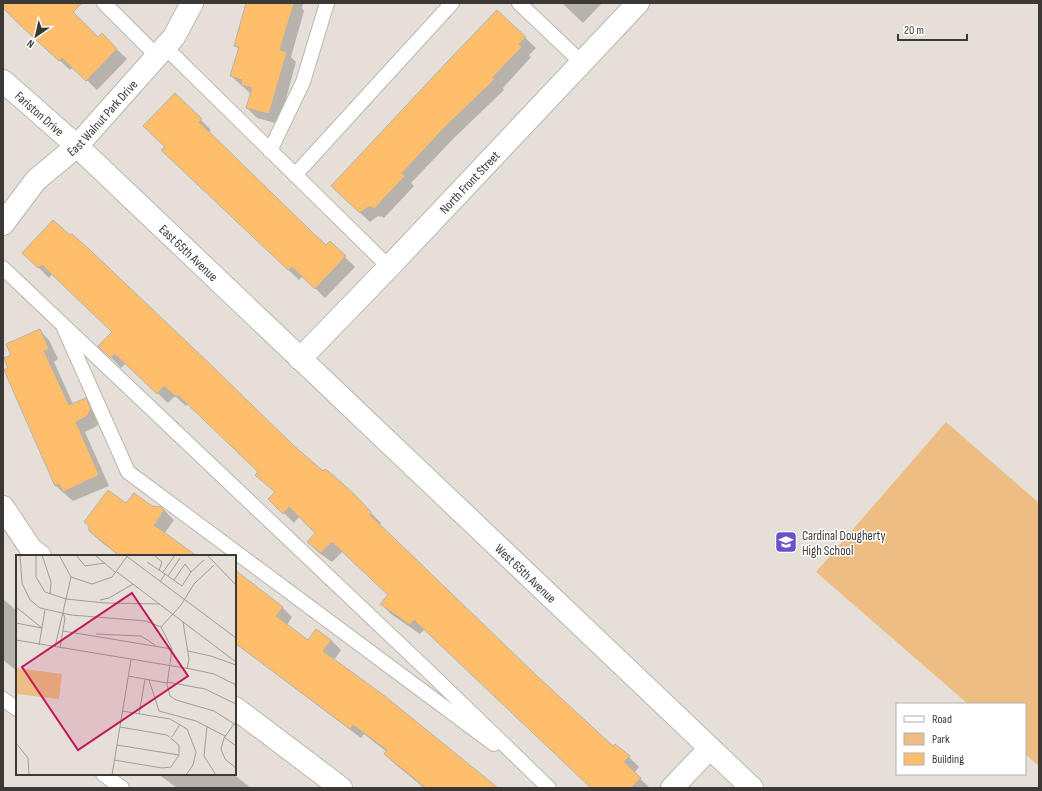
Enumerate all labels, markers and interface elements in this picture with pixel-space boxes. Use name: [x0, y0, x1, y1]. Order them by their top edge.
north arrow: [16, 16, 56, 56]
scale bar: [898, 16, 967, 42]
text: 20 m: [904, 23, 924, 38]
text: N: [25, 37, 37, 51]
street label: East Walnut Park Drive: [64, 77, 141, 160]
street label: Fariston Drive: [11, 88, 67, 140]
street label: North Front Street: [437, 148, 503, 217]
street label: East 65th Avenue: [155, 221, 221, 285]
place label: Cardinal Dougherty High School: [802, 528, 886, 559]
school or university icon: Cardinal Dougherty High School: [773, 529, 799, 555]
street label: West 65th Avenue: [491, 541, 559, 607]
inset map: [16, 555, 236, 775]
legend: [896, 703, 1026, 775]
text: Road: [932, 712, 952, 727]
text: Park: [932, 732, 950, 747]
text: Building: [932, 752, 964, 767]

